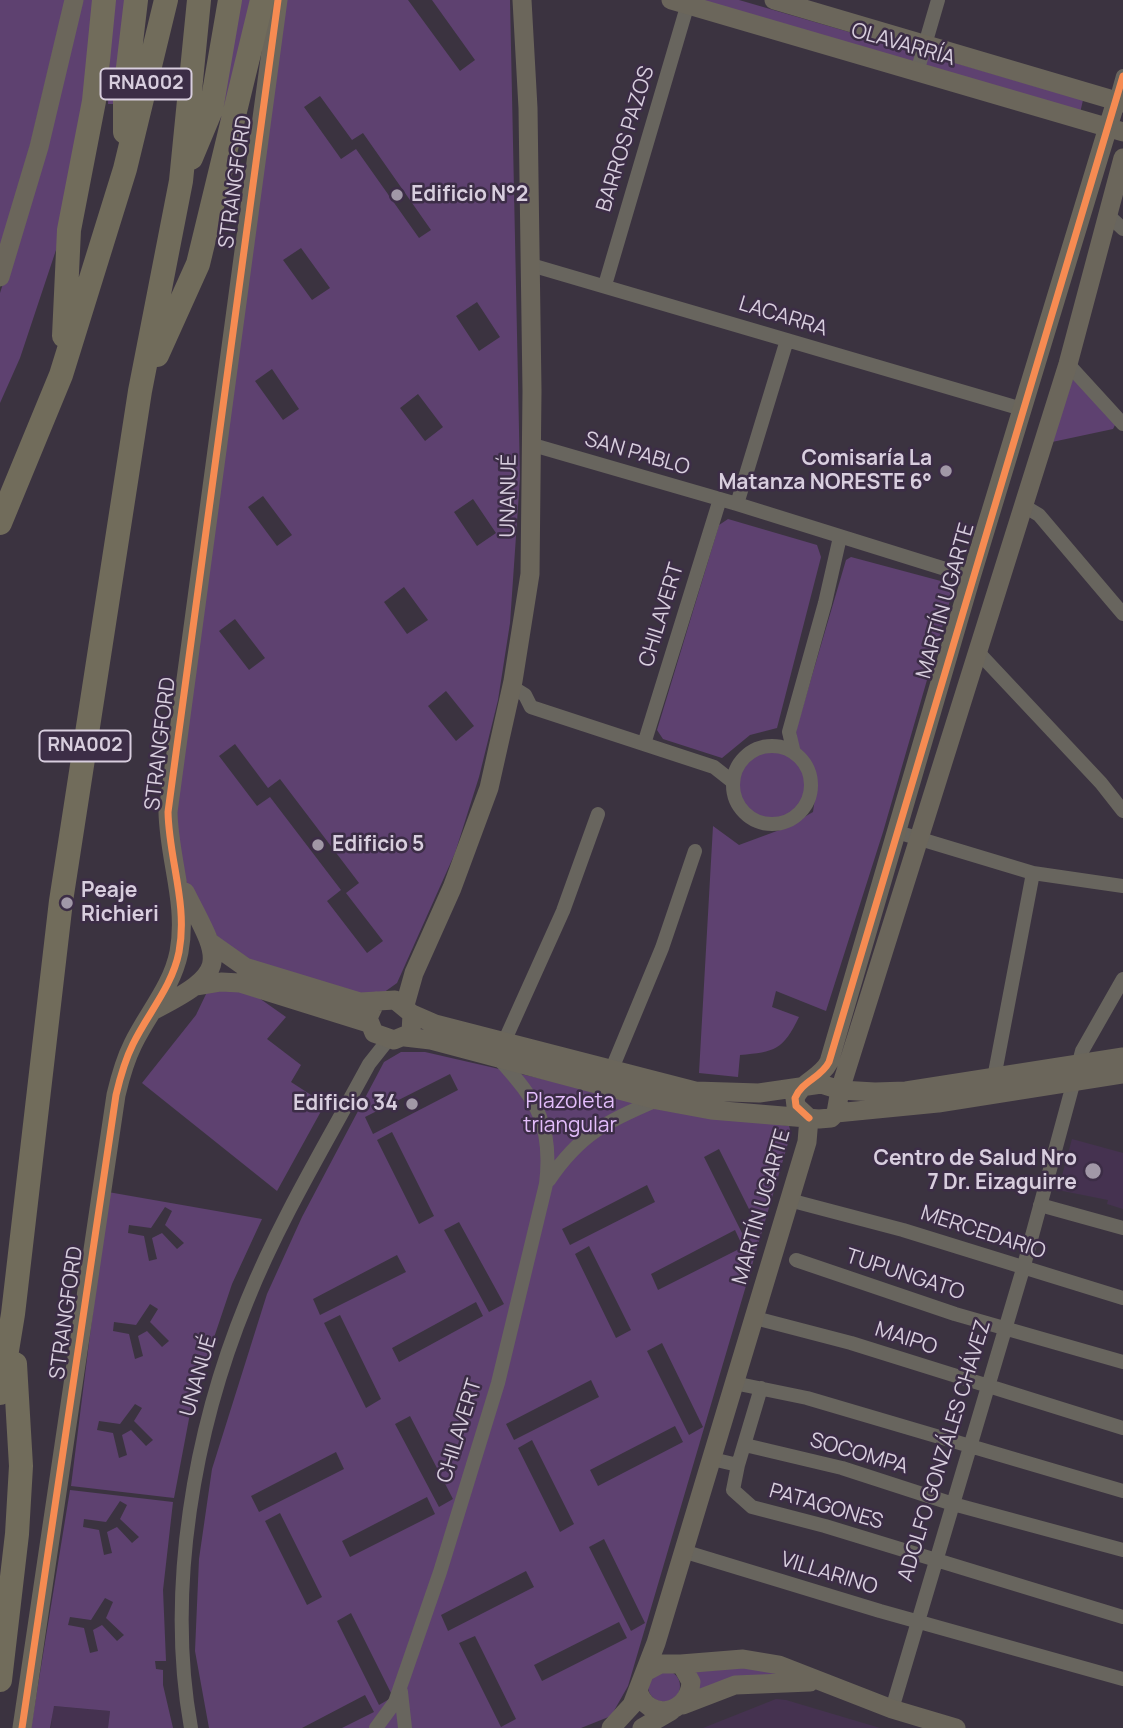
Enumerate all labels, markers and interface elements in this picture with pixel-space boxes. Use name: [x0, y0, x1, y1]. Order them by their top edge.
street label: OLAVARRÍA: [848, 18, 958, 72]
street label: BARROS PAZOS: [592, 63, 660, 215]
road number: RNA002: [100, 68, 192, 100]
street label: STRANGFORD: [214, 114, 258, 250]
place label: Edificio N°2: [411, 182, 528, 208]
marker: Edificio N°2: [389, 187, 405, 203]
street label: LACARRA: [736, 292, 830, 342]
street label: SAN PABLO: [582, 427, 692, 481]
place label: Comisaría La Matanza NORESTE 6°: [718, 446, 932, 496]
street label: UNANUÉ: [496, 454, 522, 538]
marker: Comisaría La Matanza NORESTE 6°: [938, 463, 954, 479]
street label: MARTÍN UGARTE: [912, 520, 980, 682]
street label: CHILAVERT: [634, 560, 690, 670]
street label: STRANGFORD: [140, 676, 182, 812]
road number: RNA002: [40, 730, 130, 762]
place label: Edificio 5: [332, 832, 424, 858]
marker: Edificio 5: [310, 837, 326, 853]
place label: Peaje Richieri: [81, 878, 159, 928]
marker: Peaje Richieri: [59, 895, 75, 911]
park label: Plazoleta triangular: [523, 1089, 617, 1139]
place label: Edificio 34: [293, 1091, 398, 1117]
marker: Edificio 34: [404, 1096, 420, 1112]
street label: MARTÍN UGARTE: [728, 1126, 796, 1288]
place label: Centro de Salud Nro 7 Dr. Eizaguirre: [873, 1146, 1077, 1196]
marker: Centro de Salud Nro 7 Dr. Eizaguirre: [1083, 1161, 1103, 1181]
street label: MERCEDARIO: [917, 1201, 1049, 1265]
street label: TUPUNGATO: [843, 1244, 967, 1306]
street label: STRANGFORD: [45, 1245, 89, 1381]
street label: MAIPO: [872, 1317, 940, 1361]
street label: ADOLFO GONZÁLES CHÁVEZ: [893, 1317, 997, 1585]
street label: UNANUÉ: [175, 1332, 223, 1420]
street label: CHILAVERT: [432, 1376, 488, 1486]
street label: SOCOMPA: [807, 1428, 911, 1480]
street label: PATAGONES: [766, 1479, 886, 1535]
street label: VILLARINO: [777, 1547, 881, 1601]

